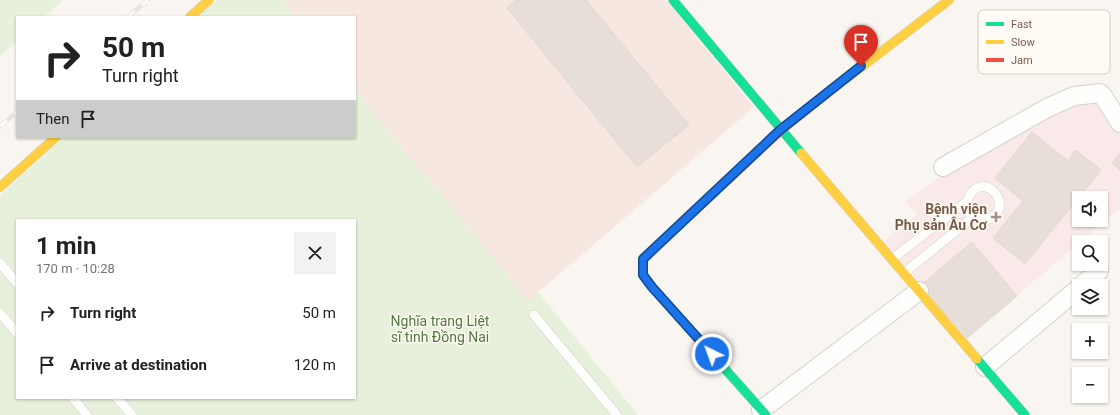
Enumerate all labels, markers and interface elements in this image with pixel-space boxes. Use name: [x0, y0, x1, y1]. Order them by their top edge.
legend: [978, 10, 1110, 74]
text: Fast: [1011, 18, 1033, 31]
pin: [844, 25, 878, 66]
text: 50 m: [102, 31, 165, 64]
icon: arrive: [850, 31, 872, 53]
icon: right: [36, 32, 88, 84]
text: Slow: [1011, 36, 1035, 49]
text: Jam: [1011, 54, 1033, 67]
text: Turn right: [102, 65, 179, 86]
icon: arrive: [77, 108, 99, 130]
text: Then: [36, 110, 69, 128]
map controls: [1072, 191, 1108, 403]
button: sound: [1072, 191, 1108, 227]
place label: Bệnh viện Phụ sản Âu Cơ: [895, 201, 988, 233]
marker: Bệnh viện Phụ sản Âu Cơ: [990, 211, 1002, 223]
text: 1 min: [36, 232, 96, 260]
button: close: [294, 232, 336, 274]
button: search: [1072, 235, 1108, 271]
text: 170 m · 10:28: [36, 261, 115, 276]
button: layers: [1072, 279, 1108, 315]
icon: right: [36, 302, 58, 324]
text: Turn right: [70, 304, 136, 322]
text: 50 m: [302, 304, 336, 322]
park label: Nghĩa trang Liệt sĩ tỉnh Đồng Nai: [391, 313, 490, 345]
button: +: [1072, 323, 1108, 359]
position arrow: [691, 333, 733, 375]
icon: arrive: [36, 354, 58, 376]
text: Arrive at destination: [70, 356, 207, 374]
text: 120 m: [294, 356, 336, 374]
button: −: [1072, 367, 1108, 403]

